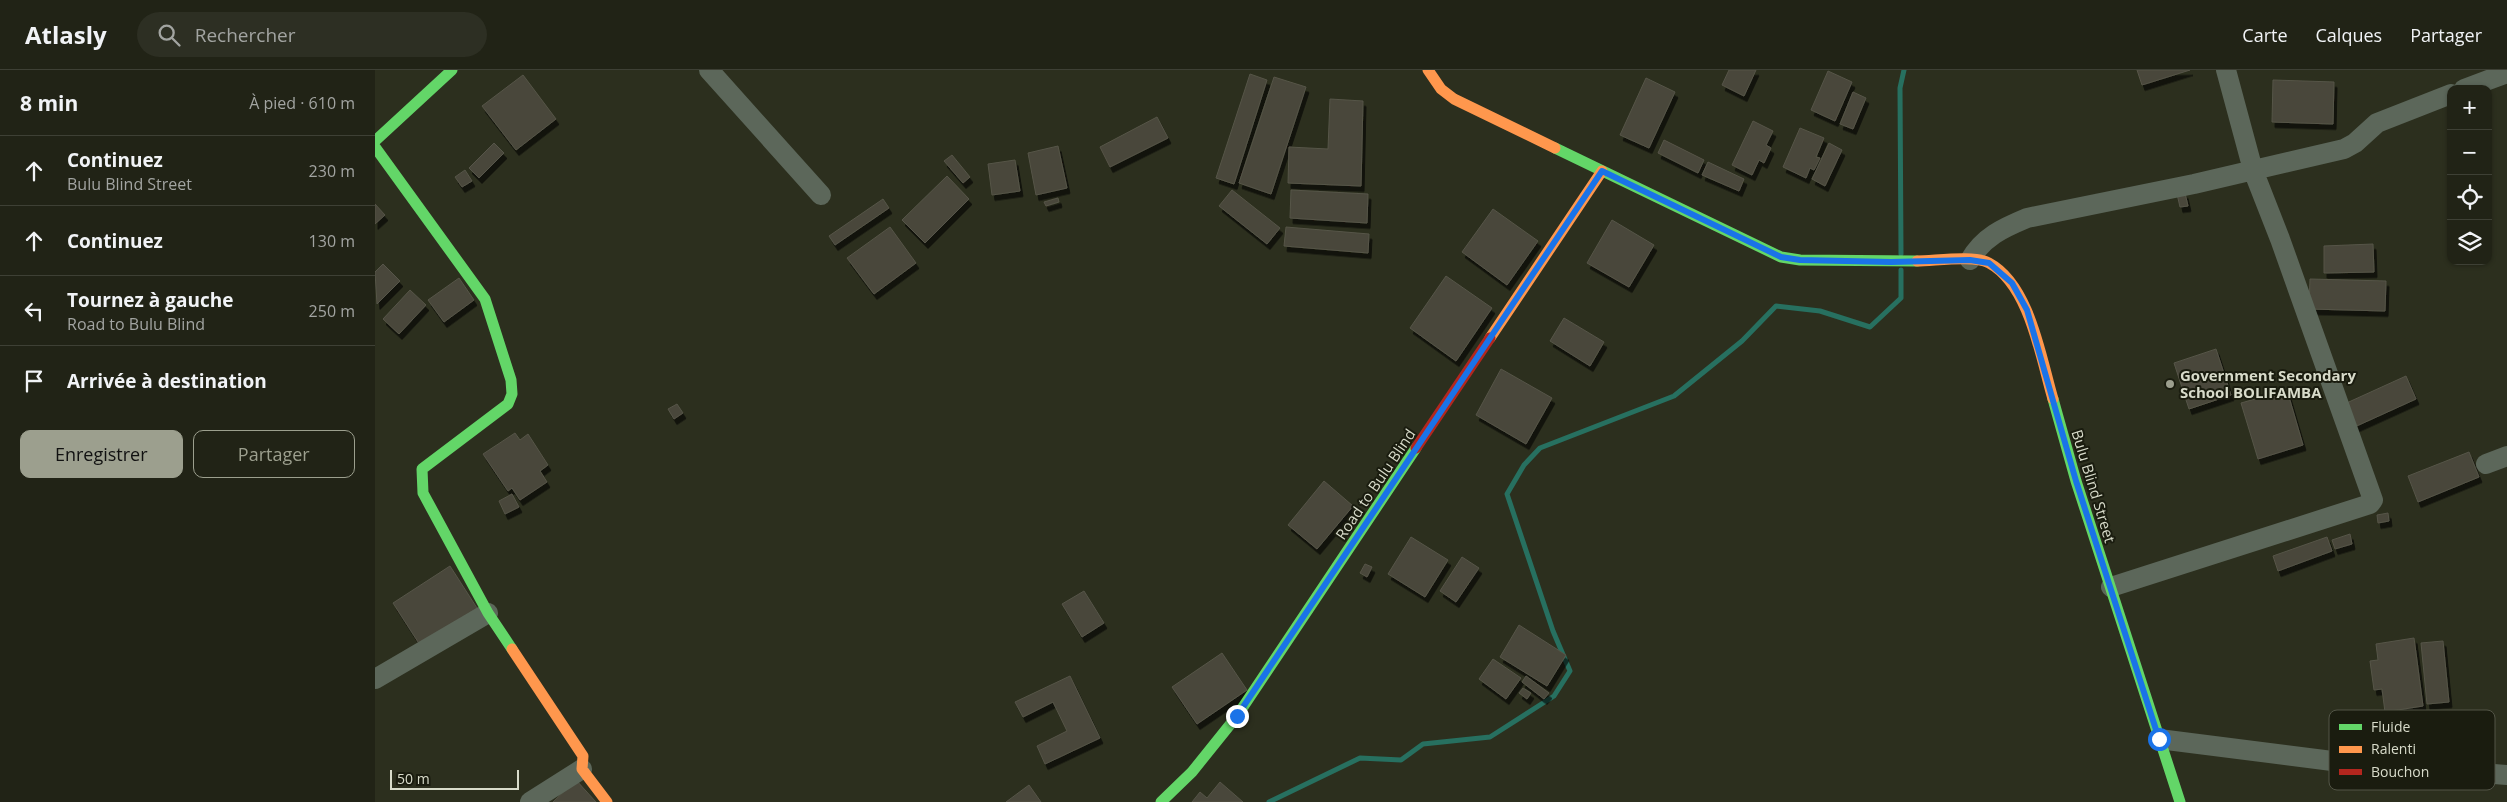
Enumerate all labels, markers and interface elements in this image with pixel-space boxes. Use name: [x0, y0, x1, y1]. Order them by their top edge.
search box: [137, 12, 487, 57]
text: Atlasly: [25, 18, 107, 51]
icon: search: [155, 21, 183, 49]
text: Rechercher: [195, 22, 295, 48]
text: Carte: [2242, 23, 2288, 47]
text: Calques: [2316, 23, 2382, 47]
text: Partager: [2410, 23, 2482, 47]
map controls: [2447, 85, 2492, 265]
button: +: [2447, 85, 2492, 130]
text: 8 min: [20, 89, 78, 117]
text: À pied · 610 m: [249, 92, 355, 114]
button: −: [2447, 130, 2492, 175]
text: Continuez: [67, 147, 163, 173]
icon: ahead: [20, 157, 48, 185]
text: 230 m: [309, 160, 355, 182]
text: Bulu Blind Street: [67, 173, 192, 195]
button: locate: [2447, 175, 2492, 220]
button: layers: [2447, 220, 2492, 265]
icon: ahead: [20, 227, 48, 255]
text: Continuez: [67, 228, 163, 254]
text: 130 m: [309, 230, 355, 252]
text: Tournez à gauche: [67, 287, 233, 313]
icon: left: [20, 297, 48, 325]
text: 250 m: [309, 300, 355, 322]
text: Road to Bulu Blind: [67, 313, 205, 335]
place label: Government Secondary School BOLIFAMBA: [2180, 365, 2356, 402]
icon: arrive: [20, 367, 48, 395]
text: Arrivée à destination: [67, 368, 267, 394]
marker: Government Secondary School BOLIFAMBA: [2164, 378, 2176, 390]
street label: Road to Bulu Blind: [1331, 425, 1419, 543]
street label: Bulu Blind Street: [2067, 427, 2121, 545]
button: Enregistrer: [20, 430, 183, 478]
button: Partager: [193, 430, 355, 478]
route end: [1226, 705, 1249, 728]
legend: [2329, 710, 2495, 790]
text: Fluide: [2371, 717, 2410, 736]
route start: [2148, 728, 2171, 751]
text: Ralenti: [2371, 739, 2416, 758]
text: Bouchon: [2371, 762, 2429, 781]
scale bar: [390, 767, 519, 790]
text: 50 m: [397, 769, 430, 788]

